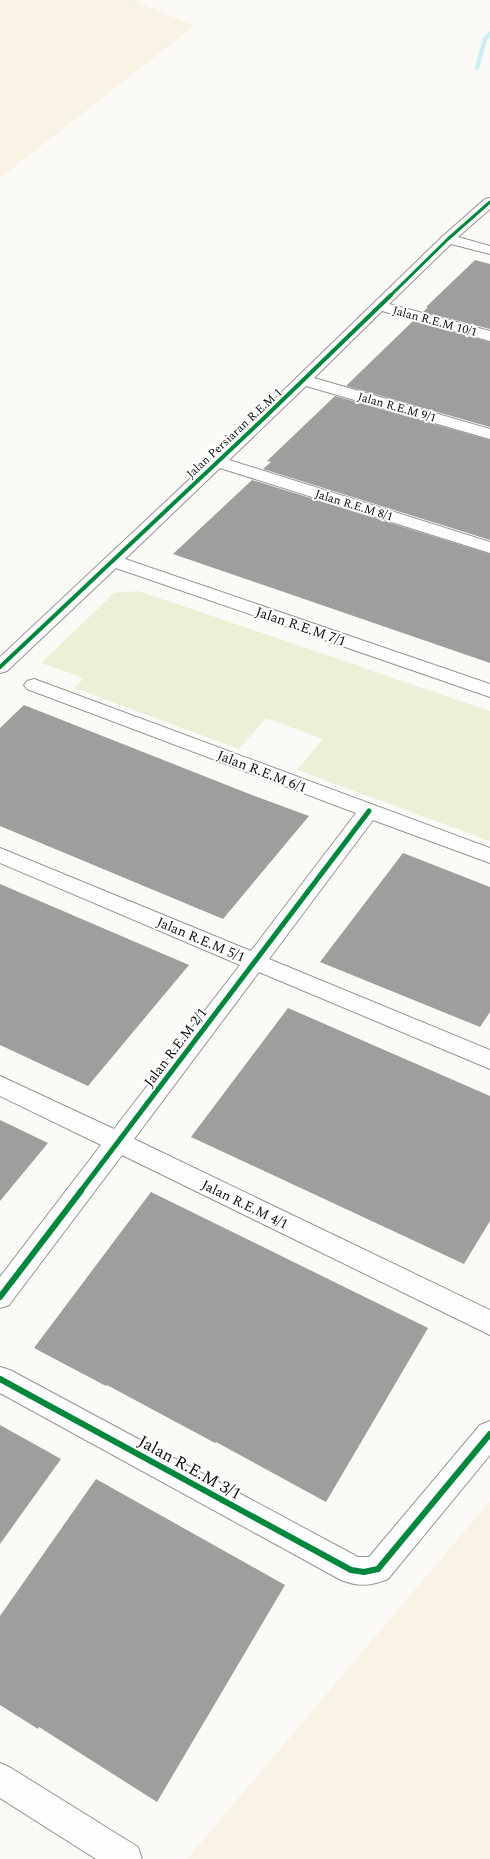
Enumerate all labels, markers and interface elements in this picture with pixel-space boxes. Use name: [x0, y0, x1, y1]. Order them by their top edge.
street label: Jalan R.E.M 10/1: [390, 301, 479, 342]
street label: Jalan Persiaran R.E.M 1: [182, 384, 287, 483]
street label: Jalan R.E.M 9/1: [355, 387, 438, 428]
street label: Jalan R.E.M 8/1: [312, 485, 395, 526]
street label: Jalan R.E.M 7/1: [253, 601, 349, 652]
street label: Jalan R.E.M 6/1: [214, 745, 310, 798]
street label: Jalan R.E.M 5/1: [153, 911, 248, 968]
street label: Jalan R.E.M 2/1: [139, 1003, 212, 1091]
street label: Jalan R.E.M 4/1: [198, 1174, 292, 1235]
street label: Jalan R.E.M 3/1: [133, 1429, 246, 1507]

